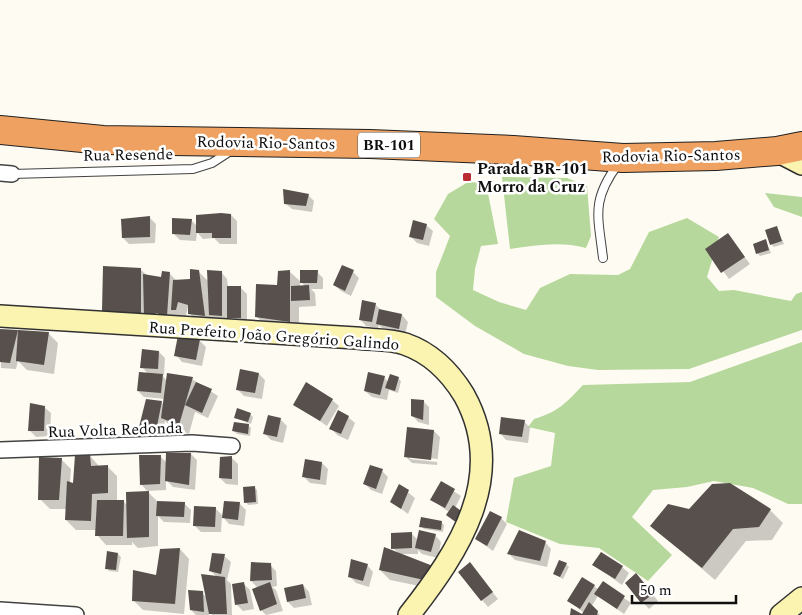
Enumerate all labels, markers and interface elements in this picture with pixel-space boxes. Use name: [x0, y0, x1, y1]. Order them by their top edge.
street label: Rodovia Rio-Santos: [196, 130, 336, 156]
road number: BR-101: [358, 132, 420, 158]
street label: Rua Resende: [83, 142, 173, 168]
street label: Rodovia Rio-Santos: [601, 143, 741, 169]
place label: Parada BR-101 Morro da Cruz: [477, 157, 588, 199]
marker: Parada BR-101 Morro da Cruz: [461, 171, 473, 183]
street label: Rua Prefeito João Gregório Galindo: [148, 315, 400, 357]
street label: Rua Volta Redonda: [47, 416, 183, 444]
scale bar: [632, 572, 736, 604]
text: 50 m: [640, 579, 672, 602]

